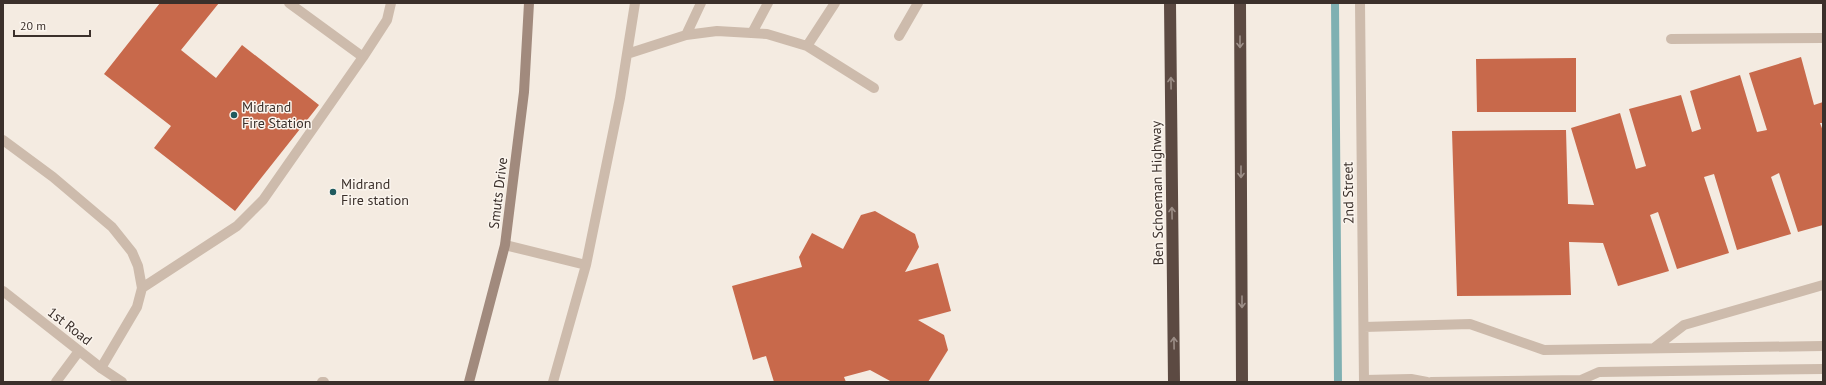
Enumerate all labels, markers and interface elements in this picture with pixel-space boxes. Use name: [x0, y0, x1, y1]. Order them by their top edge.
scale bar: [14, 12, 90, 38]
text: 20 m: [20, 18, 46, 33]
one-way arrow: [1236, 35, 1244, 48]
one-way arrow: [1167, 77, 1174, 90]
place label: Midrand Fire Station: [242, 98, 311, 132]
marker: Midrand Fire Station: [229, 110, 239, 120]
street label: Ben Schoeman Highway: [1147, 120, 1167, 265]
street label: Smuts Drive: [485, 156, 511, 230]
street label: 2nd Street: [1338, 161, 1358, 224]
one-way arrow: [1237, 165, 1245, 178]
place label: Midrand Fire station: [341, 175, 409, 209]
marker: Midrand Fire station: [328, 187, 338, 197]
one-way arrow: [1168, 207, 1176, 220]
one-way arrow: [1238, 295, 1246, 308]
street label: 1st Road: [44, 303, 96, 349]
one-way arrow: [1170, 337, 1178, 350]

